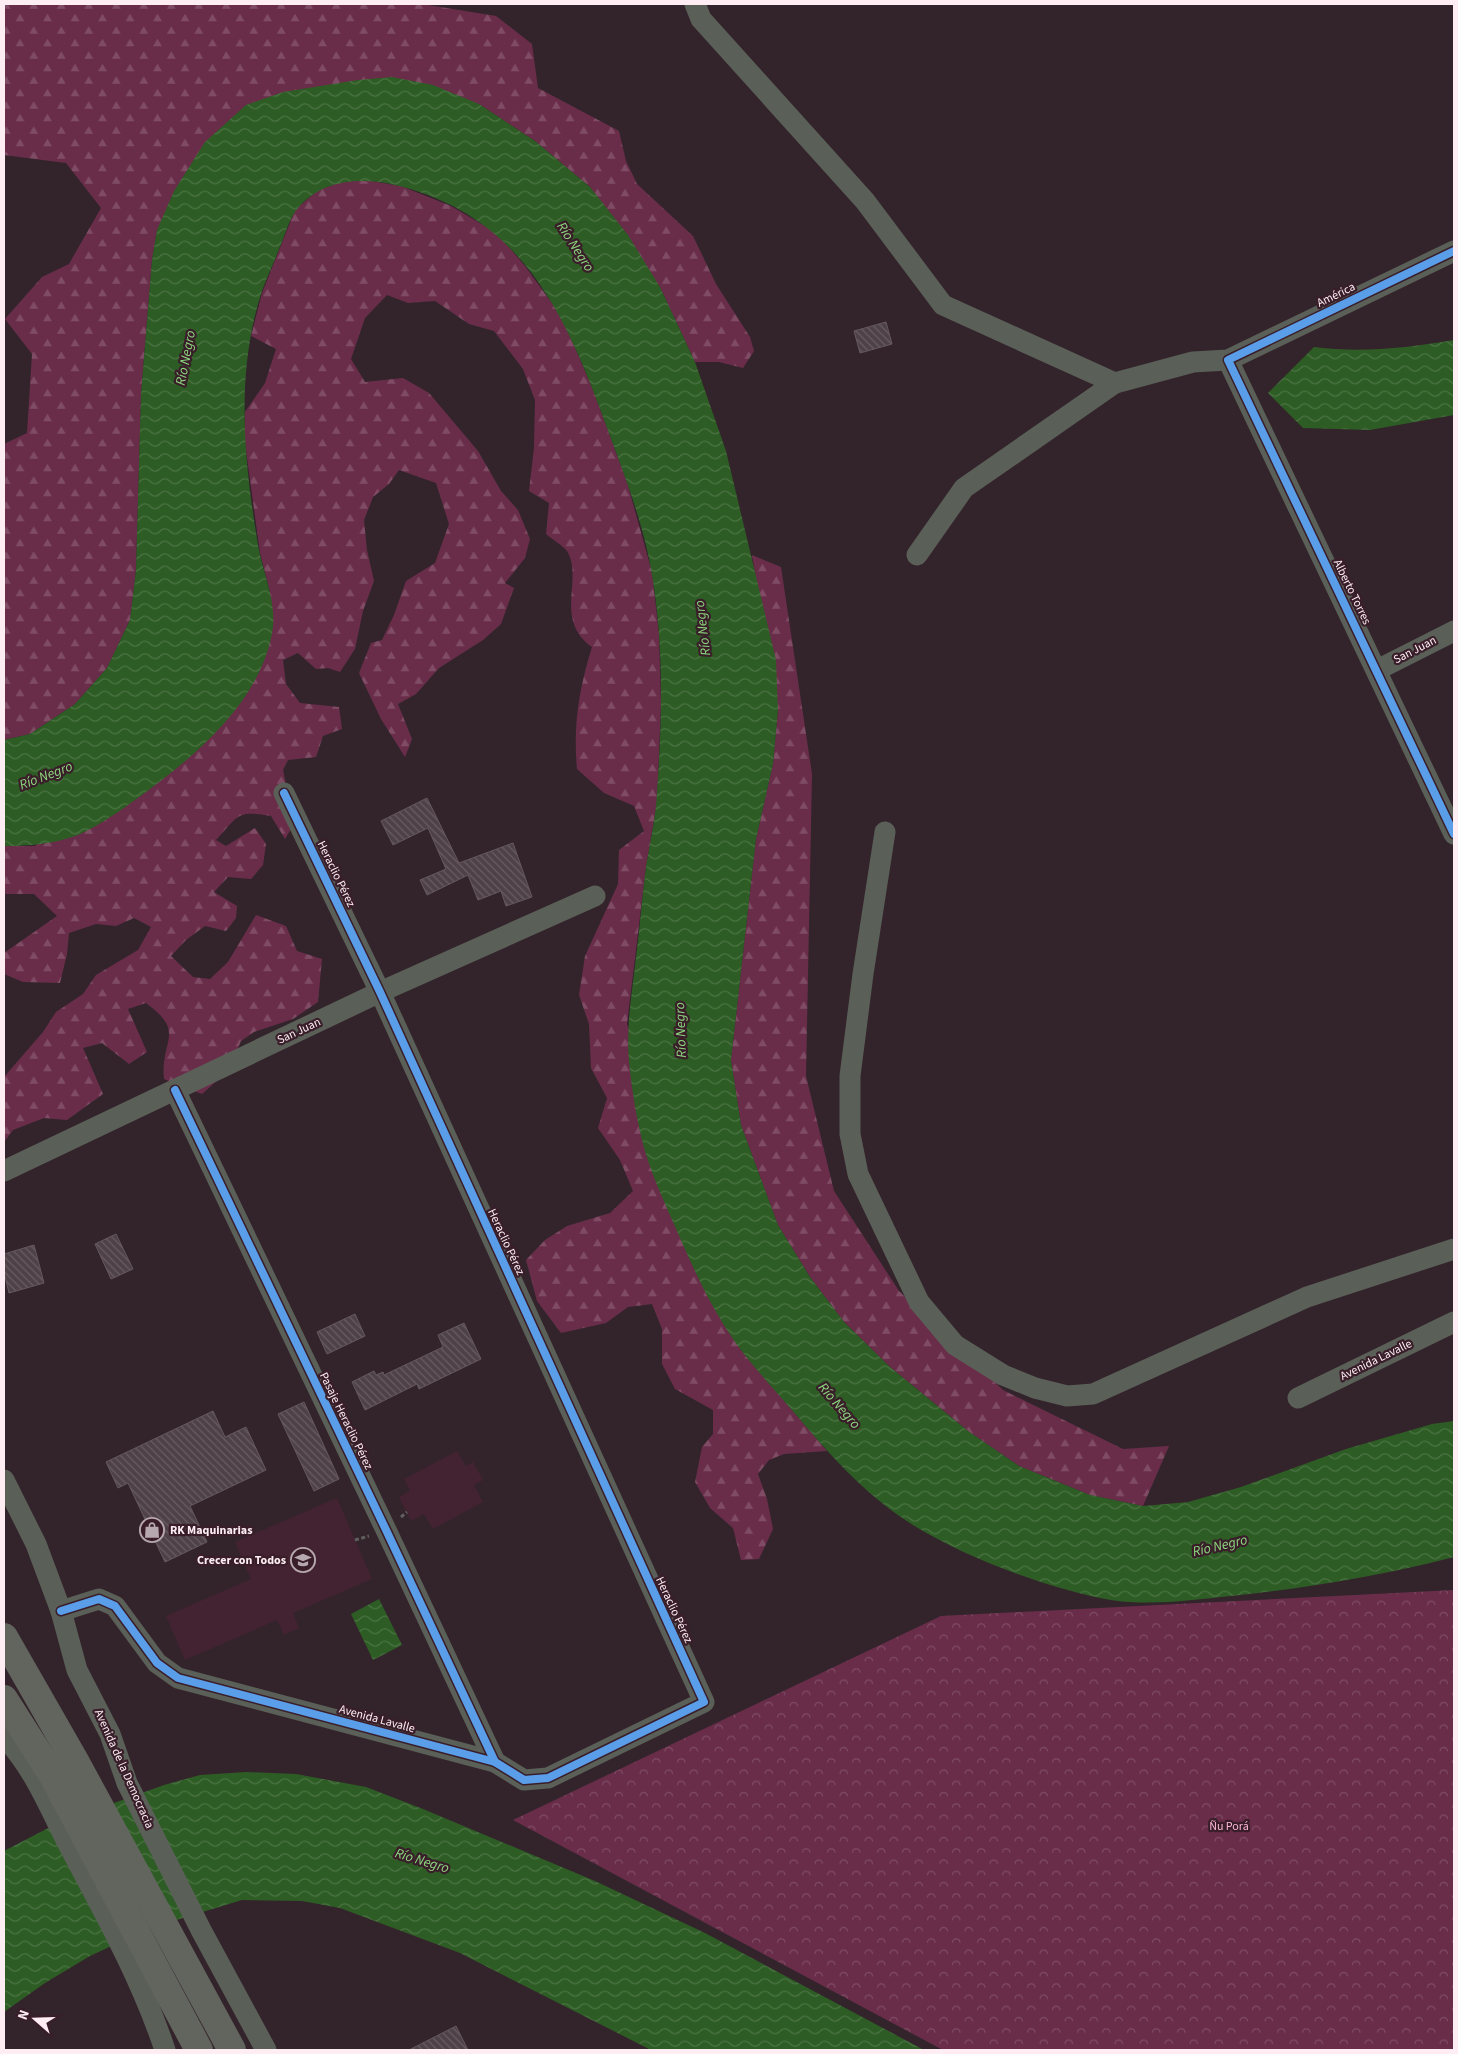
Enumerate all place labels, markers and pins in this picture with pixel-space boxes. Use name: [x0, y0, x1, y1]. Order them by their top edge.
shop icon: RK Maquinarias: [139, 1517, 165, 1543]
place label: RK Maquinarias: [170, 1522, 253, 1539]
school or university icon: Crecer con Todos: [290, 1547, 316, 1573]
place label: Crecer con Todos: [197, 1552, 286, 1569]

